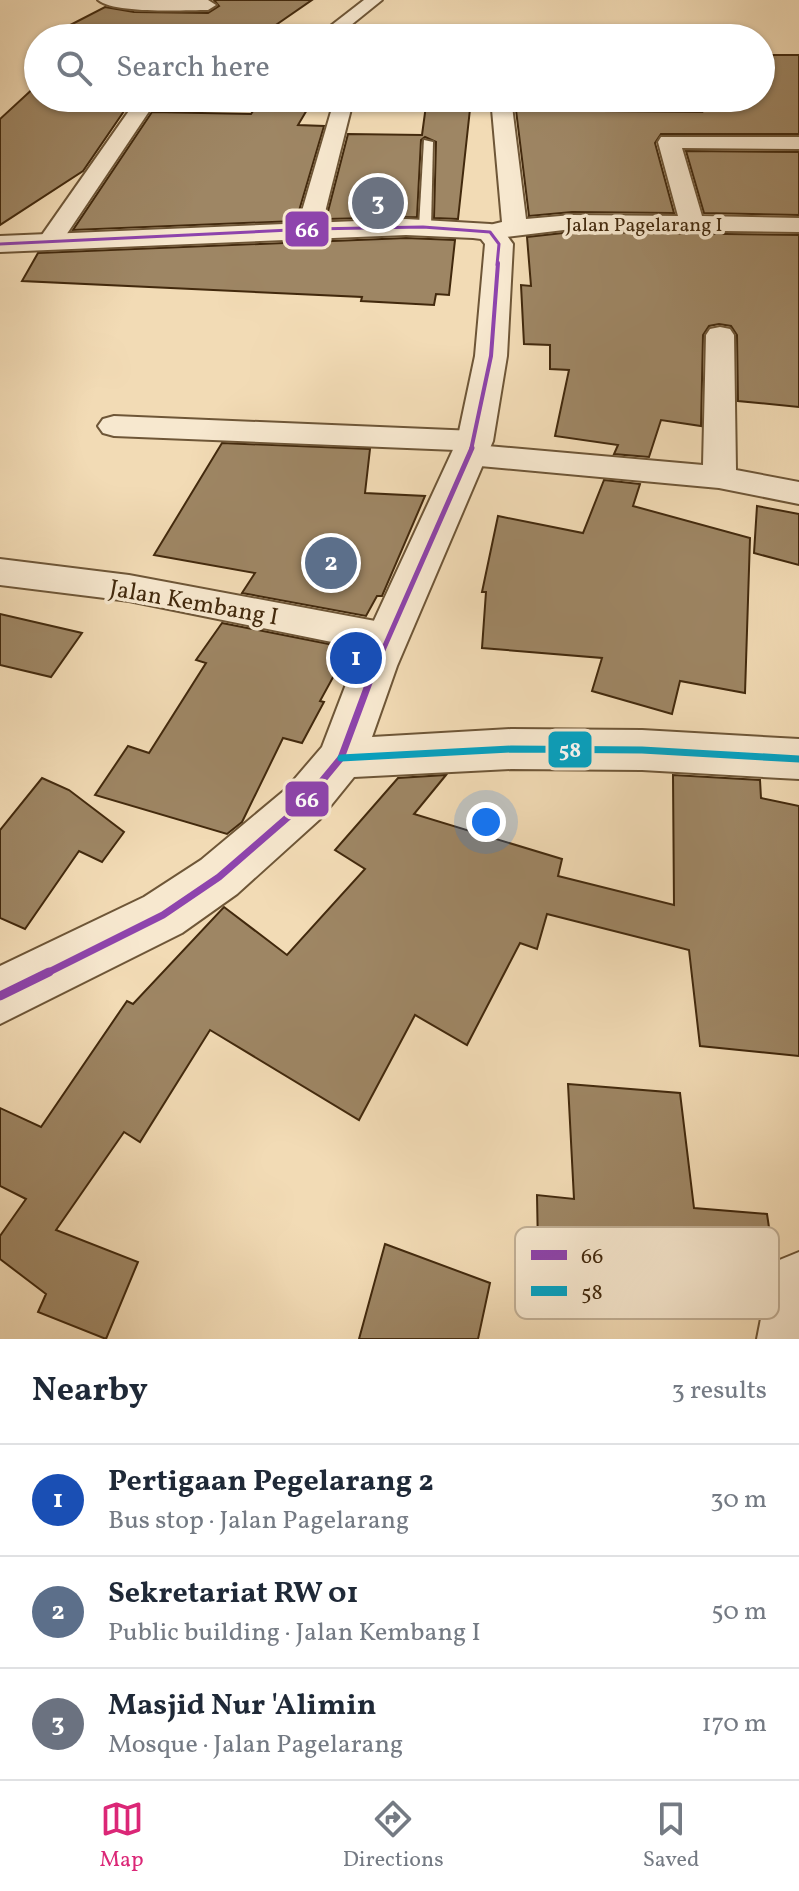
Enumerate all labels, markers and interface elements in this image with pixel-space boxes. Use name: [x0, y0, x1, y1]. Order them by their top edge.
search box: [24, 24, 775, 112]
icon: search: [52, 46, 96, 90]
text: Search here: [116, 47, 270, 89]
pin: 3: [352, 173, 404, 233]
line badge: 66: [284, 210, 330, 248]
street label: Jalan Pagelarang I: [565, 212, 723, 240]
text: 66: [295, 216, 319, 247]
pin: 2: [305, 533, 357, 593]
street label: Jalan Kembang I: [106, 572, 281, 636]
pin: 1: [330, 628, 382, 688]
line badge: 58: [547, 730, 593, 769]
text: 58: [559, 736, 581, 767]
line badge: 66: [284, 780, 330, 818]
text: 66: [295, 786, 319, 817]
your location: [466, 802, 506, 842]
legend: [515, 1227, 779, 1319]
text: 66: [581, 1242, 603, 1273]
text: 58: [581, 1278, 603, 1309]
text: Nearby: [32, 1368, 148, 1415]
text: 3 results: [671, 1373, 767, 1409]
text: Pertigaan Pegelarang 2: [108, 1461, 434, 1503]
text: 1: [53, 1482, 63, 1518]
text: 30 m: [710, 1482, 767, 1518]
text: Bus stop · Jalan Pagelarang: [108, 1503, 409, 1539]
text: Sekretariat RW 01: [108, 1573, 359, 1615]
text: 2: [51, 1594, 65, 1630]
text: 50 m: [711, 1594, 767, 1630]
text: Public building · Jalan Kembang I: [108, 1615, 481, 1651]
text: Masjid Nur 'Alimin: [108, 1685, 377, 1727]
text: 3: [51, 1706, 65, 1742]
text: 170 m: [702, 1706, 767, 1742]
text: Mosque · Jalan Pagelarang: [108, 1727, 403, 1763]
tab: Map: [100, 1797, 144, 1876]
tab: Directions: [343, 1797, 444, 1876]
tab: Saved: [643, 1797, 699, 1876]

